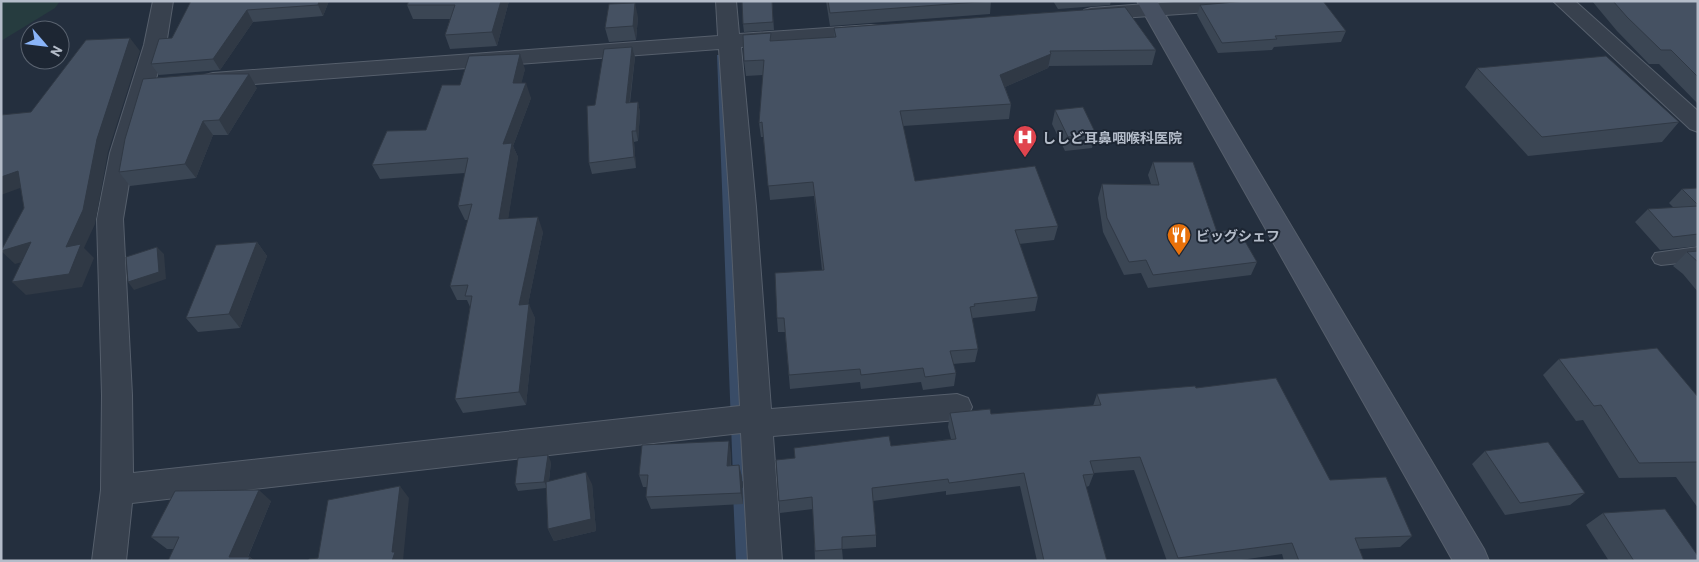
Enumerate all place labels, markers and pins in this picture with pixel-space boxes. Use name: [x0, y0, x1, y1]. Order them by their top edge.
hospital icon: ししど耳鼻咽喉科医院: [1012, 124, 1038, 158]
place label: ししど耳鼻咽喉科医院: [1042, 129, 1182, 146]
restaurant icon: ビッグシェフ: [1166, 222, 1192, 256]
place label: ビッグシェフ: [1196, 227, 1280, 244]

